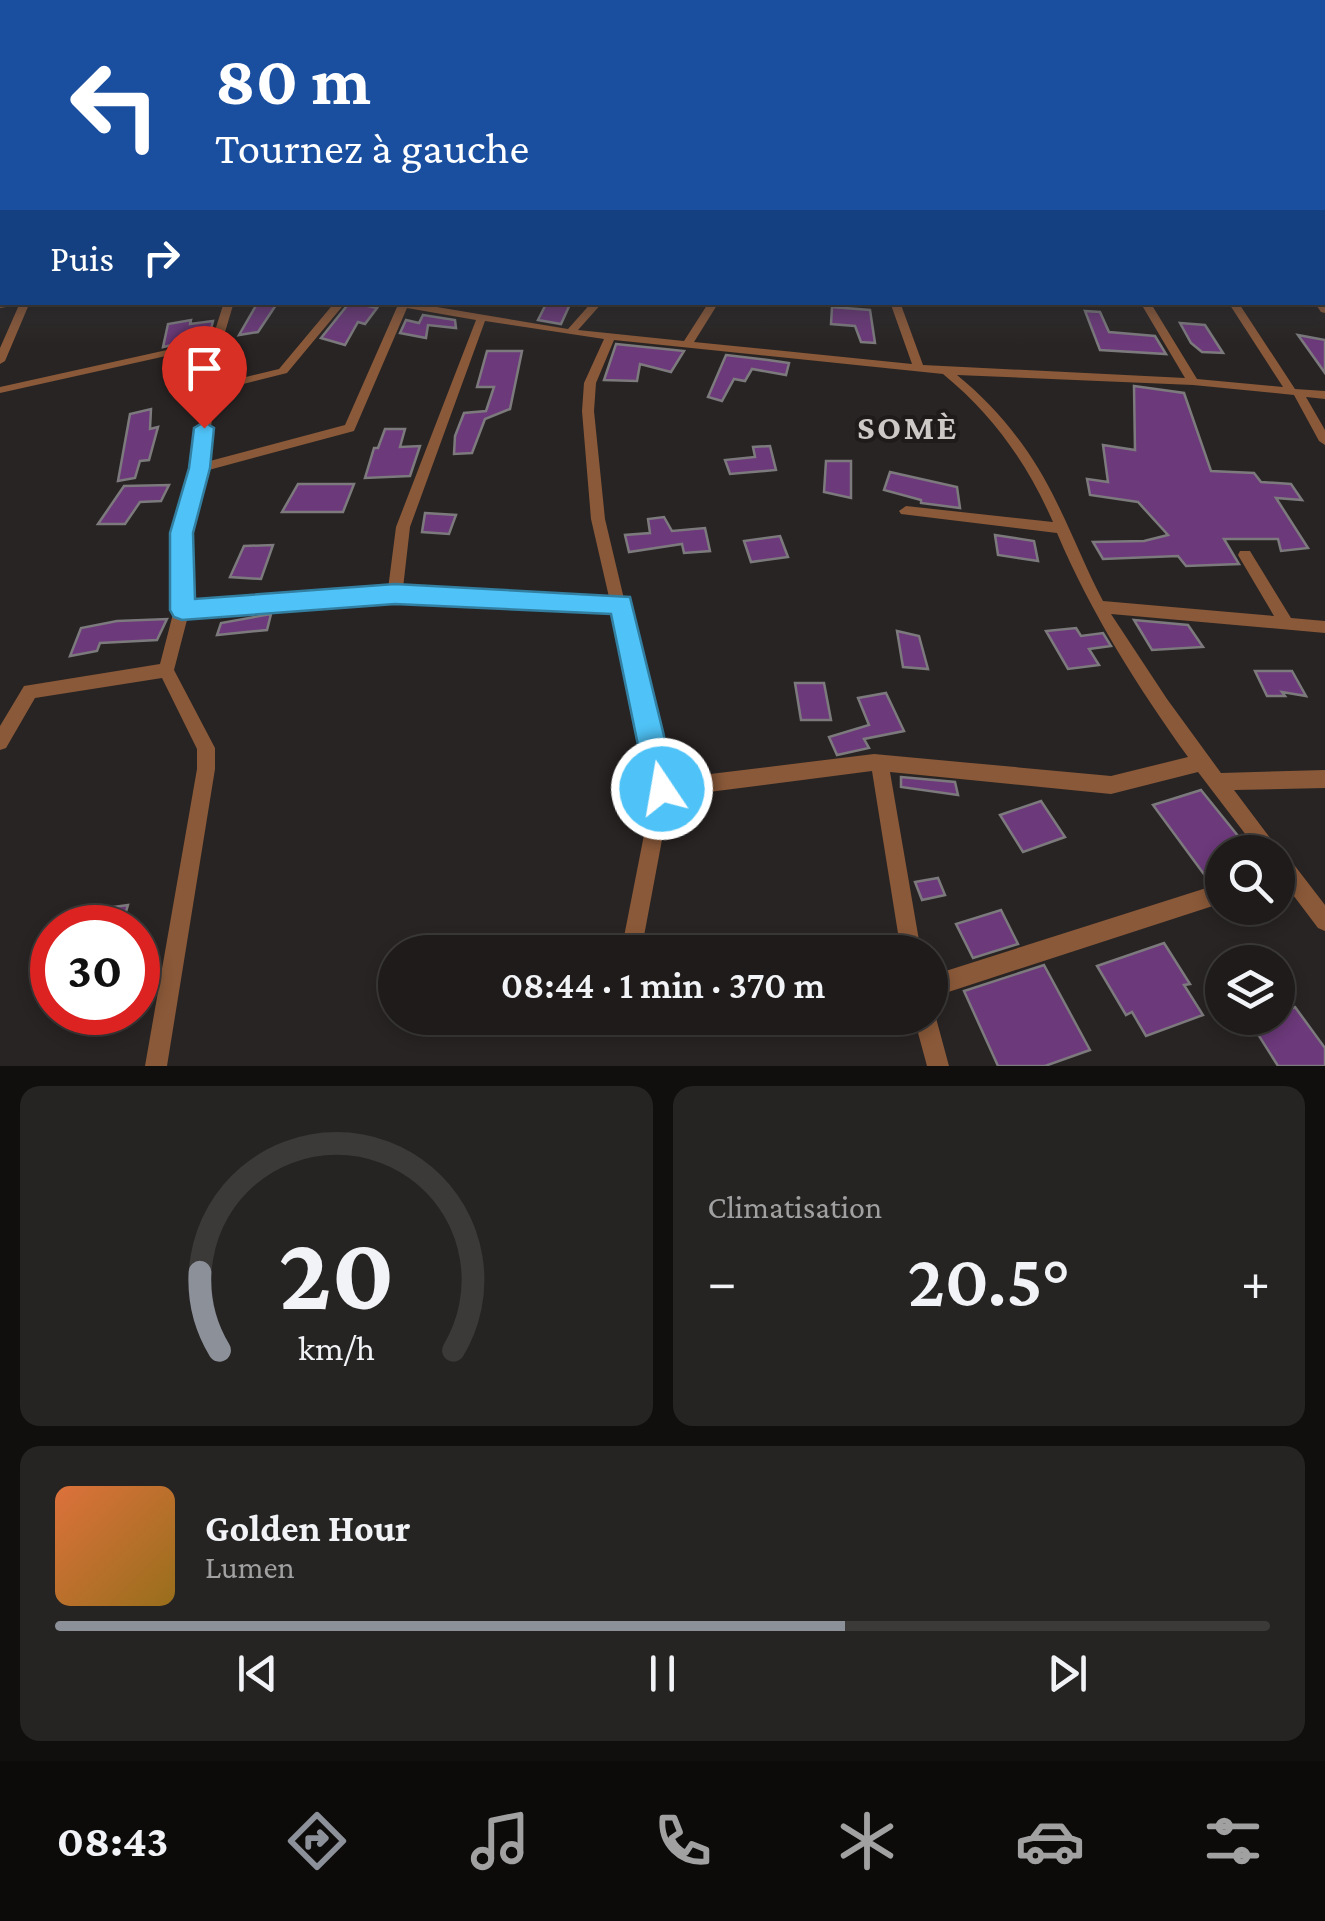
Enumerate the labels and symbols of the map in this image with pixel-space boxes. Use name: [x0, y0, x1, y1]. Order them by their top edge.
pin: [162, 326, 247, 429]
district label: SOMÈ: [857, 408, 959, 447]
position arrow: [610, 737, 714, 841]
speed limit sign: 30: [30, 905, 160, 1035]

